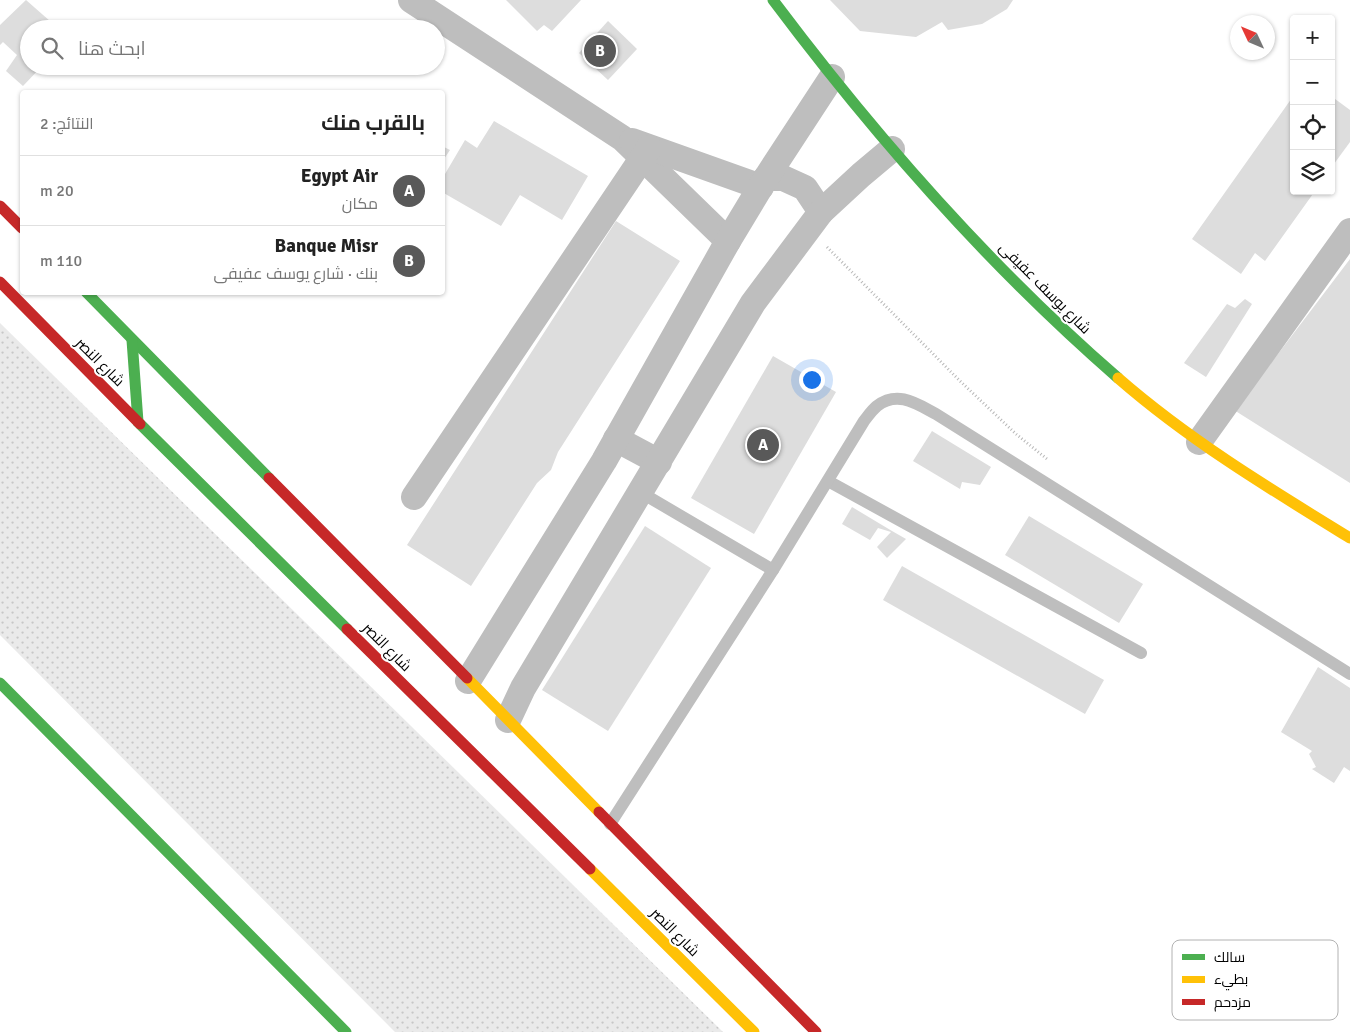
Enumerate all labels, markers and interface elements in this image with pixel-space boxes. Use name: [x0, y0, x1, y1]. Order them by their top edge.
north arrow: [1230, 15, 1275, 60]
map controls: [1290, 15, 1335, 195]
button: +: [1290, 15, 1335, 60]
search box: [20, 20, 445, 75]
pin: B: [584, 32, 616, 70]
icon: search: [38, 34, 66, 62]
text: ابحث هنا: [78, 37, 146, 61]
button: −: [1290, 60, 1335, 105]
button: locate: [1290, 105, 1335, 150]
text: بالقرب منك: [321, 110, 425, 136]
text: النتائج: 2: [40, 114, 94, 134]
button: layers: [1290, 150, 1335, 195]
text: Egypt Air: [301, 164, 378, 188]
text: 20 m: [40, 181, 74, 201]
text: A: [404, 181, 414, 201]
text: مكان: [342, 194, 378, 214]
text: Banque Misr: [274, 234, 378, 258]
street label: شارع يوسف عفيفى: [994, 238, 1095, 339]
text: 110 m: [40, 251, 82, 271]
text: B: [404, 251, 414, 271]
text: بنك · شارع يوسف عفيفى: [214, 264, 378, 284]
street label: شارع النصر: [70, 333, 128, 392]
your location: [799, 367, 825, 393]
pin: A: [747, 426, 779, 464]
street label: شارع النصر: [357, 618, 415, 677]
street label: شارع النصر: [645, 903, 703, 962]
legend: [1172, 940, 1338, 1020]
text: سالك: [1214, 949, 1245, 966]
text: بطيء: [1214, 971, 1248, 991]
text: مزدحم: [1214, 994, 1251, 1012]

